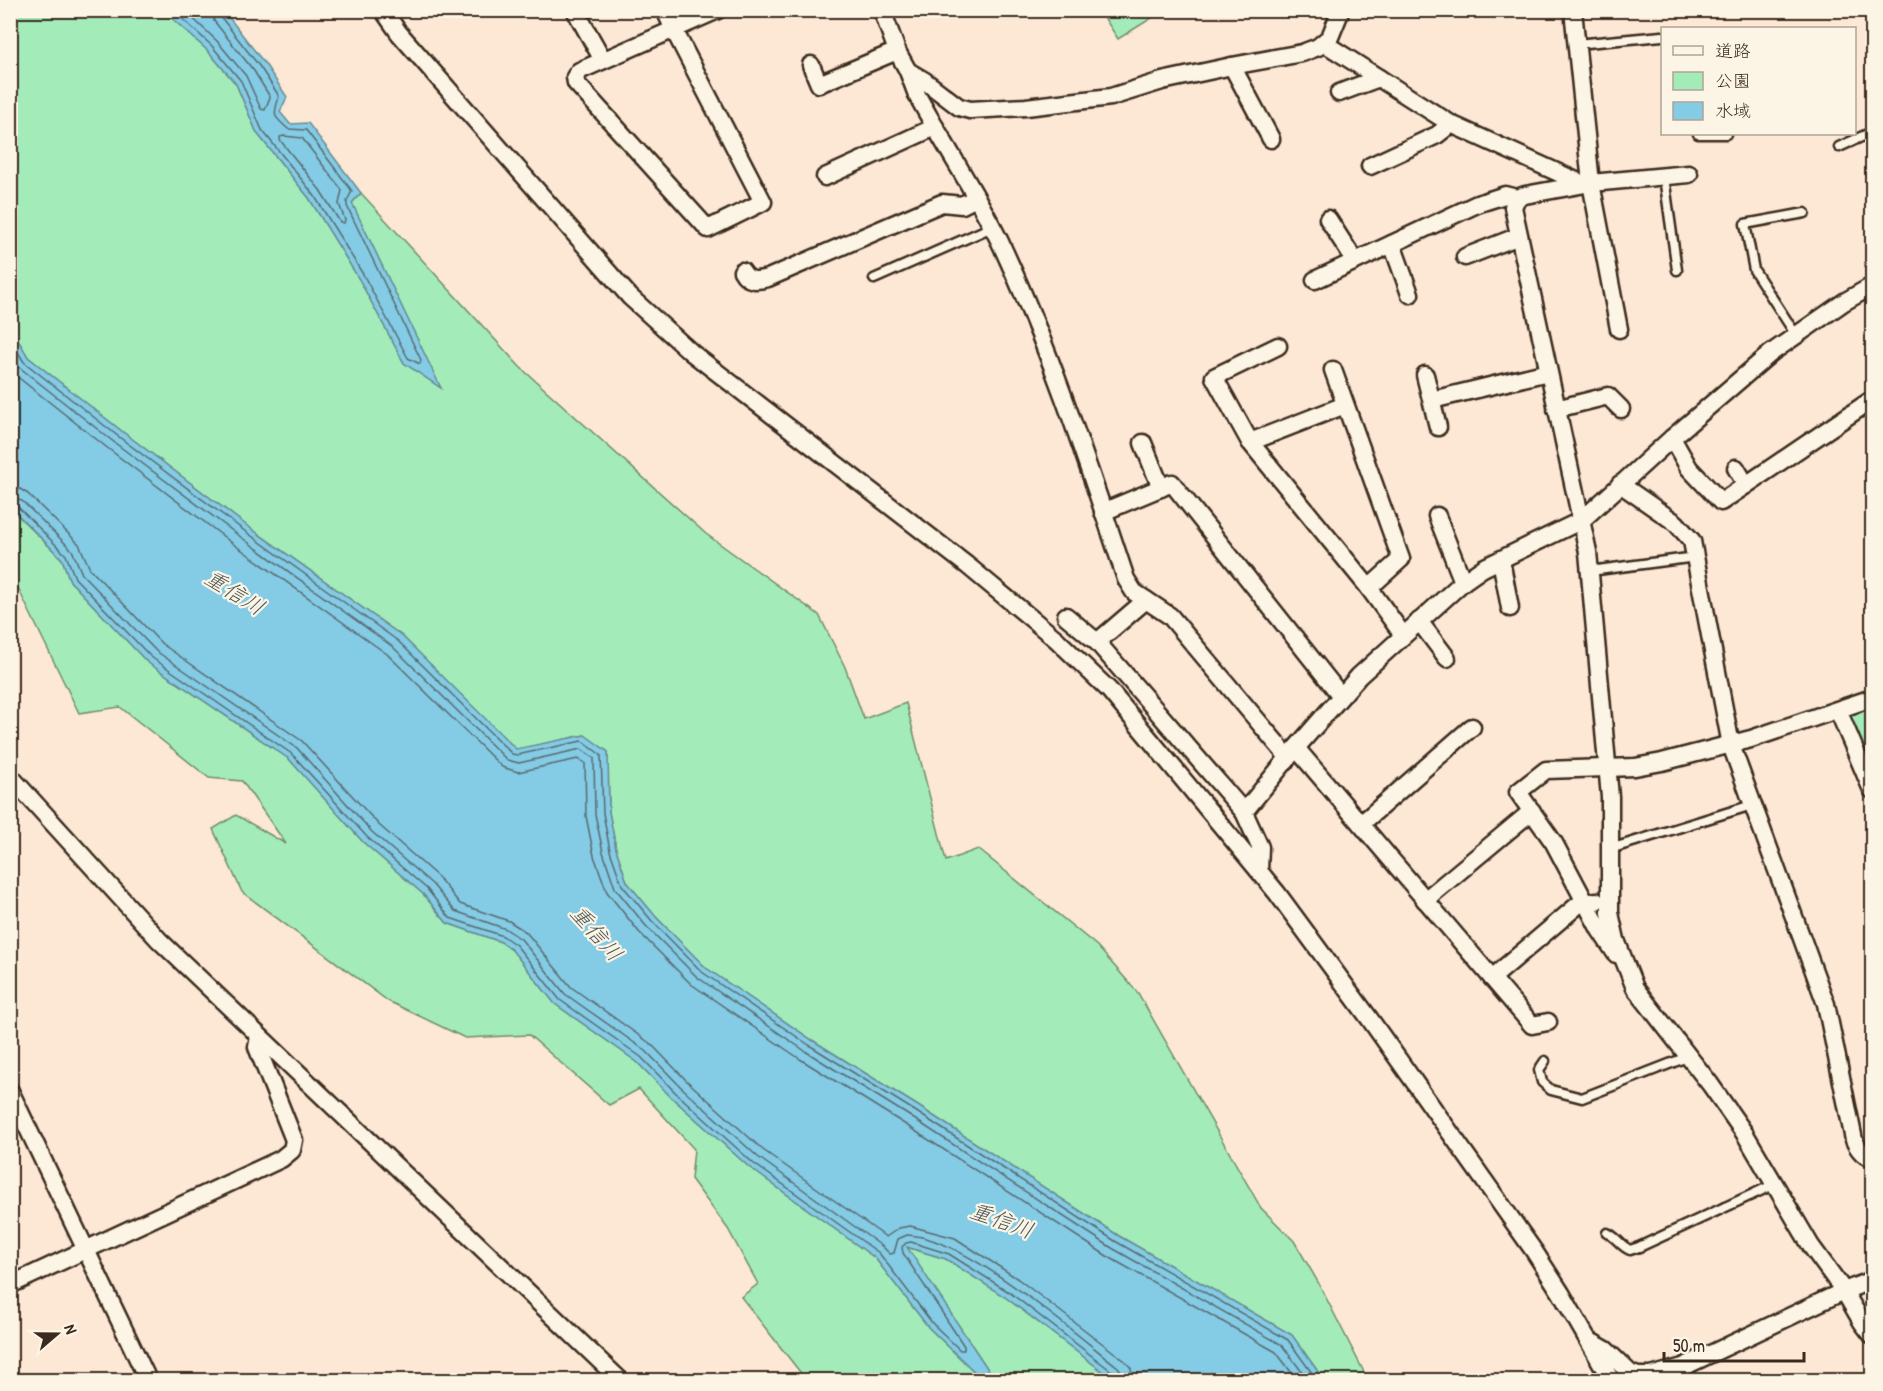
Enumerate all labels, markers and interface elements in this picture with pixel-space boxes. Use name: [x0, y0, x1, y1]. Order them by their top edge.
legend: [1661, 27, 1856, 135]
text: 道路: [1715, 38, 1751, 63]
text: 公園: [1715, 68, 1751, 93]
text: 水域: [1715, 98, 1751, 123]
water label: 重信川: [199, 562, 271, 622]
water label: 重信川: [564, 898, 630, 968]
water label: 重信川: [966, 1195, 1038, 1245]
north arrow: [27, 1304, 87, 1364]
text: N: [59, 1321, 83, 1337]
scale bar: [1664, 1325, 1804, 1363]
text: 50 m: [1673, 1333, 1705, 1358]

